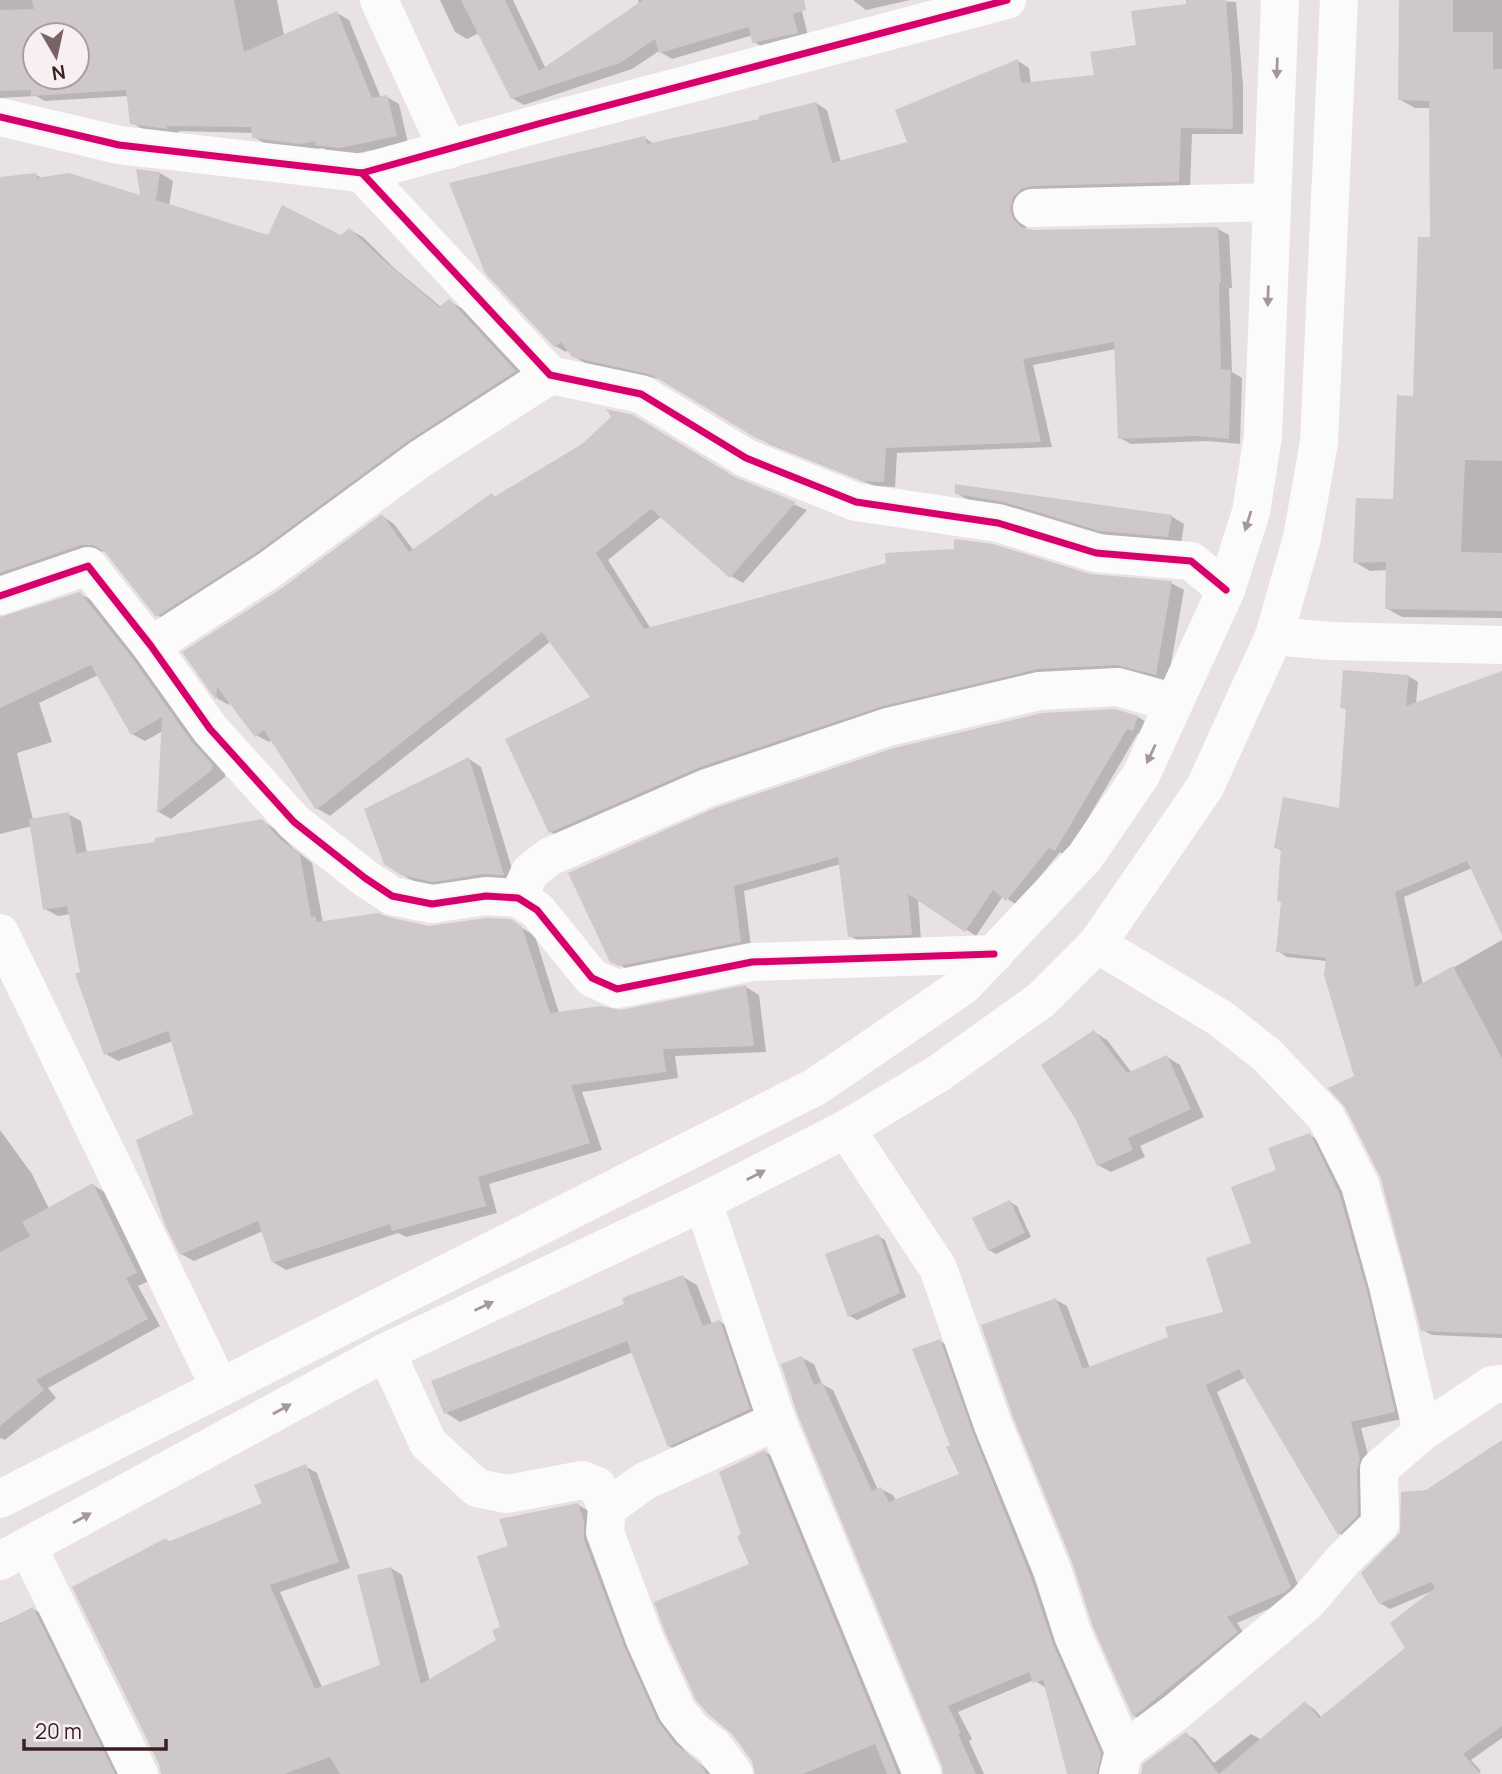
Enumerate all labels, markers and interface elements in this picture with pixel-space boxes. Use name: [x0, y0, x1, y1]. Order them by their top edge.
north arrow: [21, 21, 91, 91]
one-way arrow: [1272, 57, 1283, 79]
text: N: [50, 59, 67, 87]
one-way arrow: [1263, 285, 1274, 307]
one-way arrow: [1242, 511, 1252, 532]
one-way arrow: [1145, 744, 1157, 764]
one-way arrow: [746, 1170, 766, 1182]
one-way arrow: [474, 1300, 494, 1311]
one-way arrow: [272, 1403, 291, 1415]
one-way arrow: [72, 1512, 92, 1524]
scale bar: [24, 1708, 166, 1752]
text: 20 m: [35, 1717, 82, 1745]

